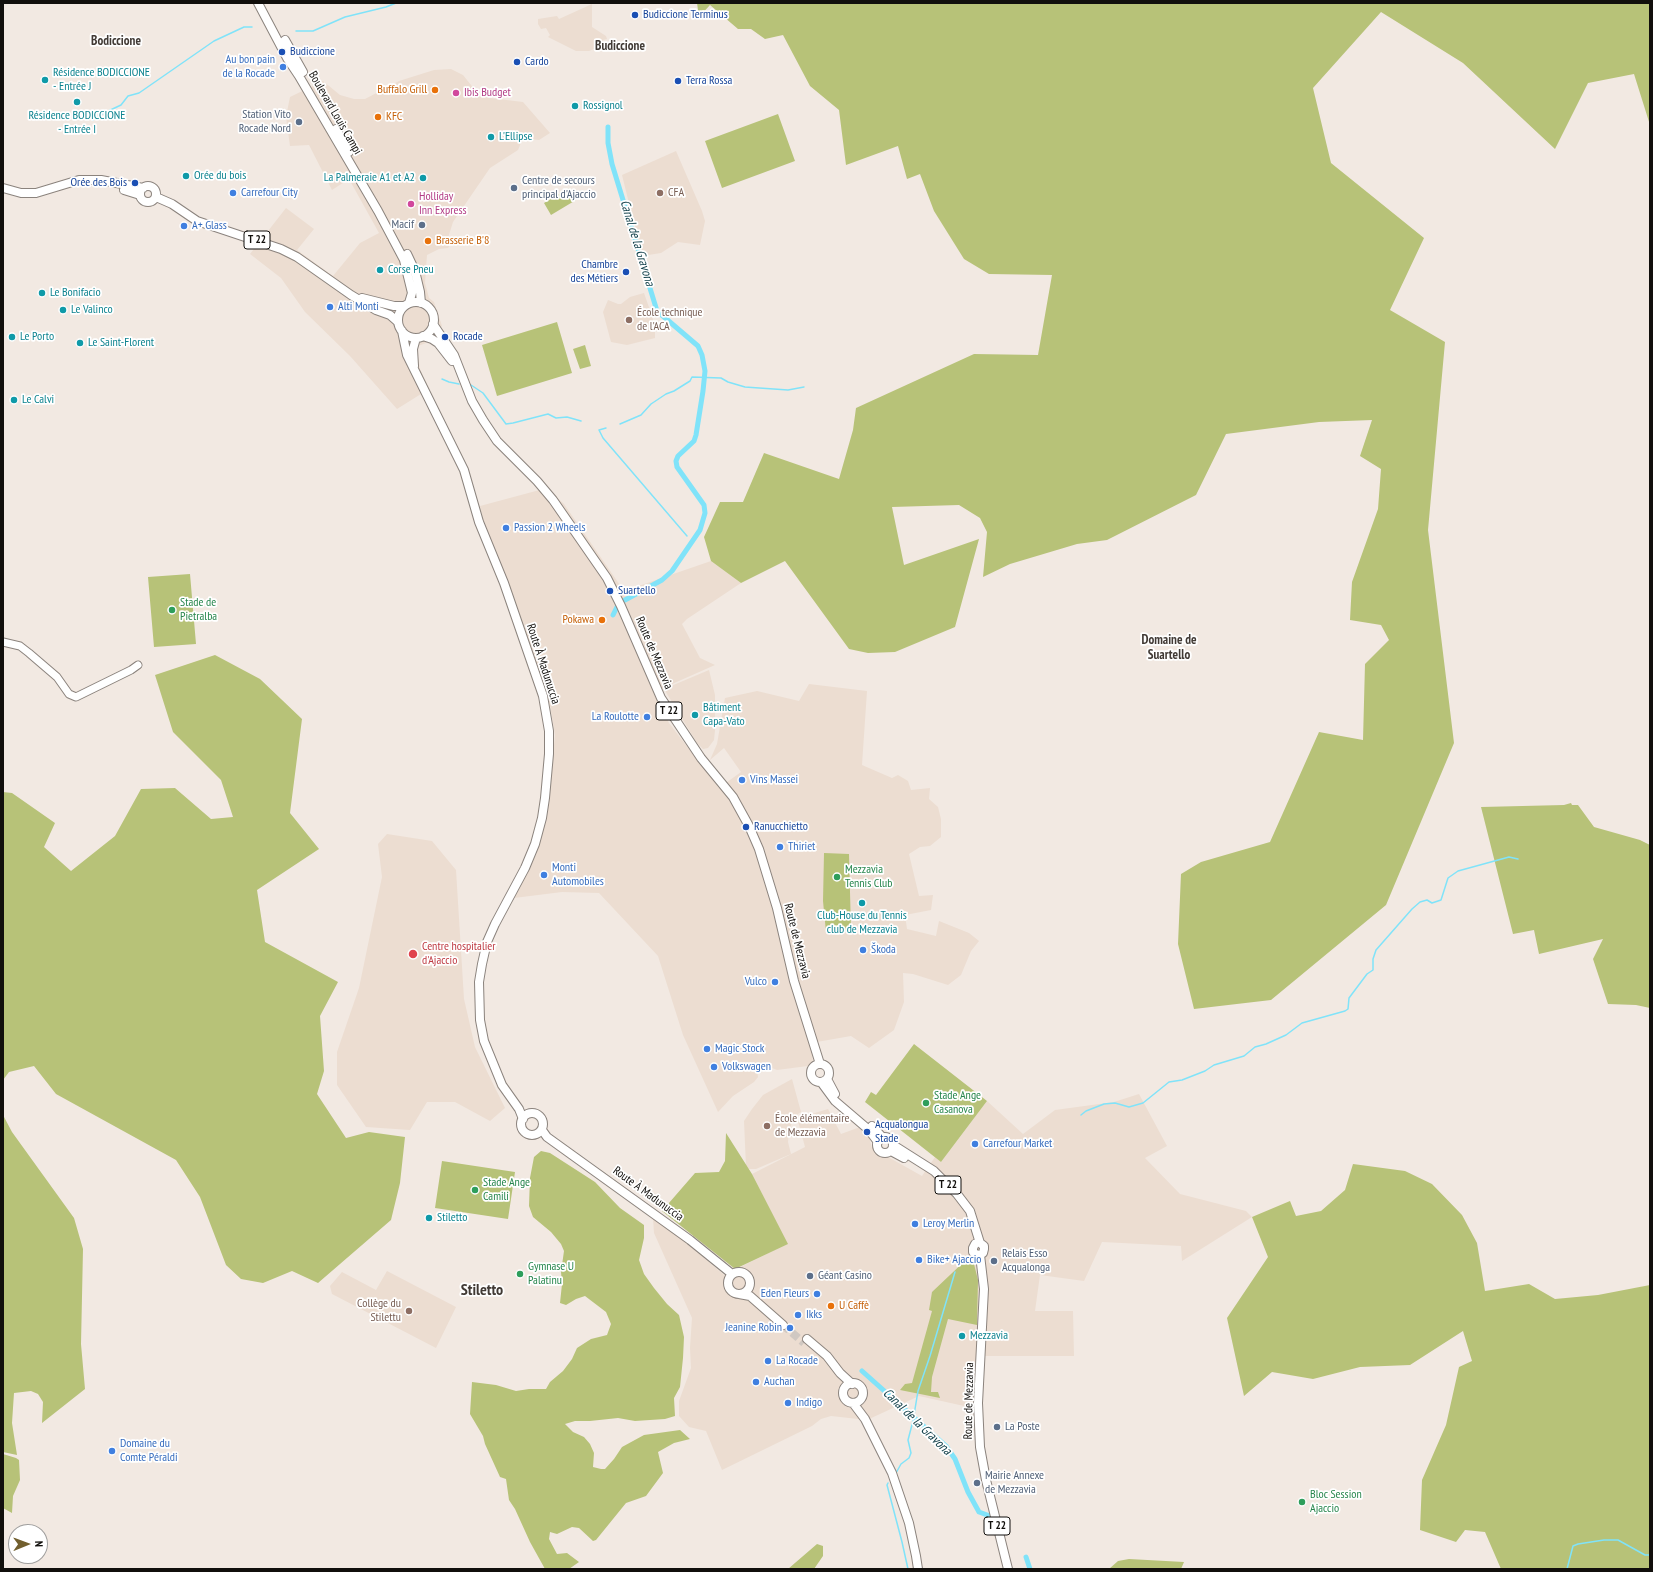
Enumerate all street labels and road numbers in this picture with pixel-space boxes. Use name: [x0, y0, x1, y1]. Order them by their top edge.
street label: Boulevard Louis Campi: [305, 69, 365, 157]
road number: T 22: [244, 231, 270, 249]
street label: Route de Mezzavia: [632, 615, 676, 691]
street label: Route À Madunuccia: [523, 622, 563, 706]
road number: T 22: [656, 702, 682, 720]
street label: Route de Mezzavia: [781, 902, 813, 980]
street label: Route À Madunuccia: [610, 1164, 686, 1224]
road number: T 22: [935, 1176, 961, 1194]
street label: Route de Mezzavia: [961, 1362, 977, 1440]
road number: T 22: [984, 1517, 1010, 1535]

